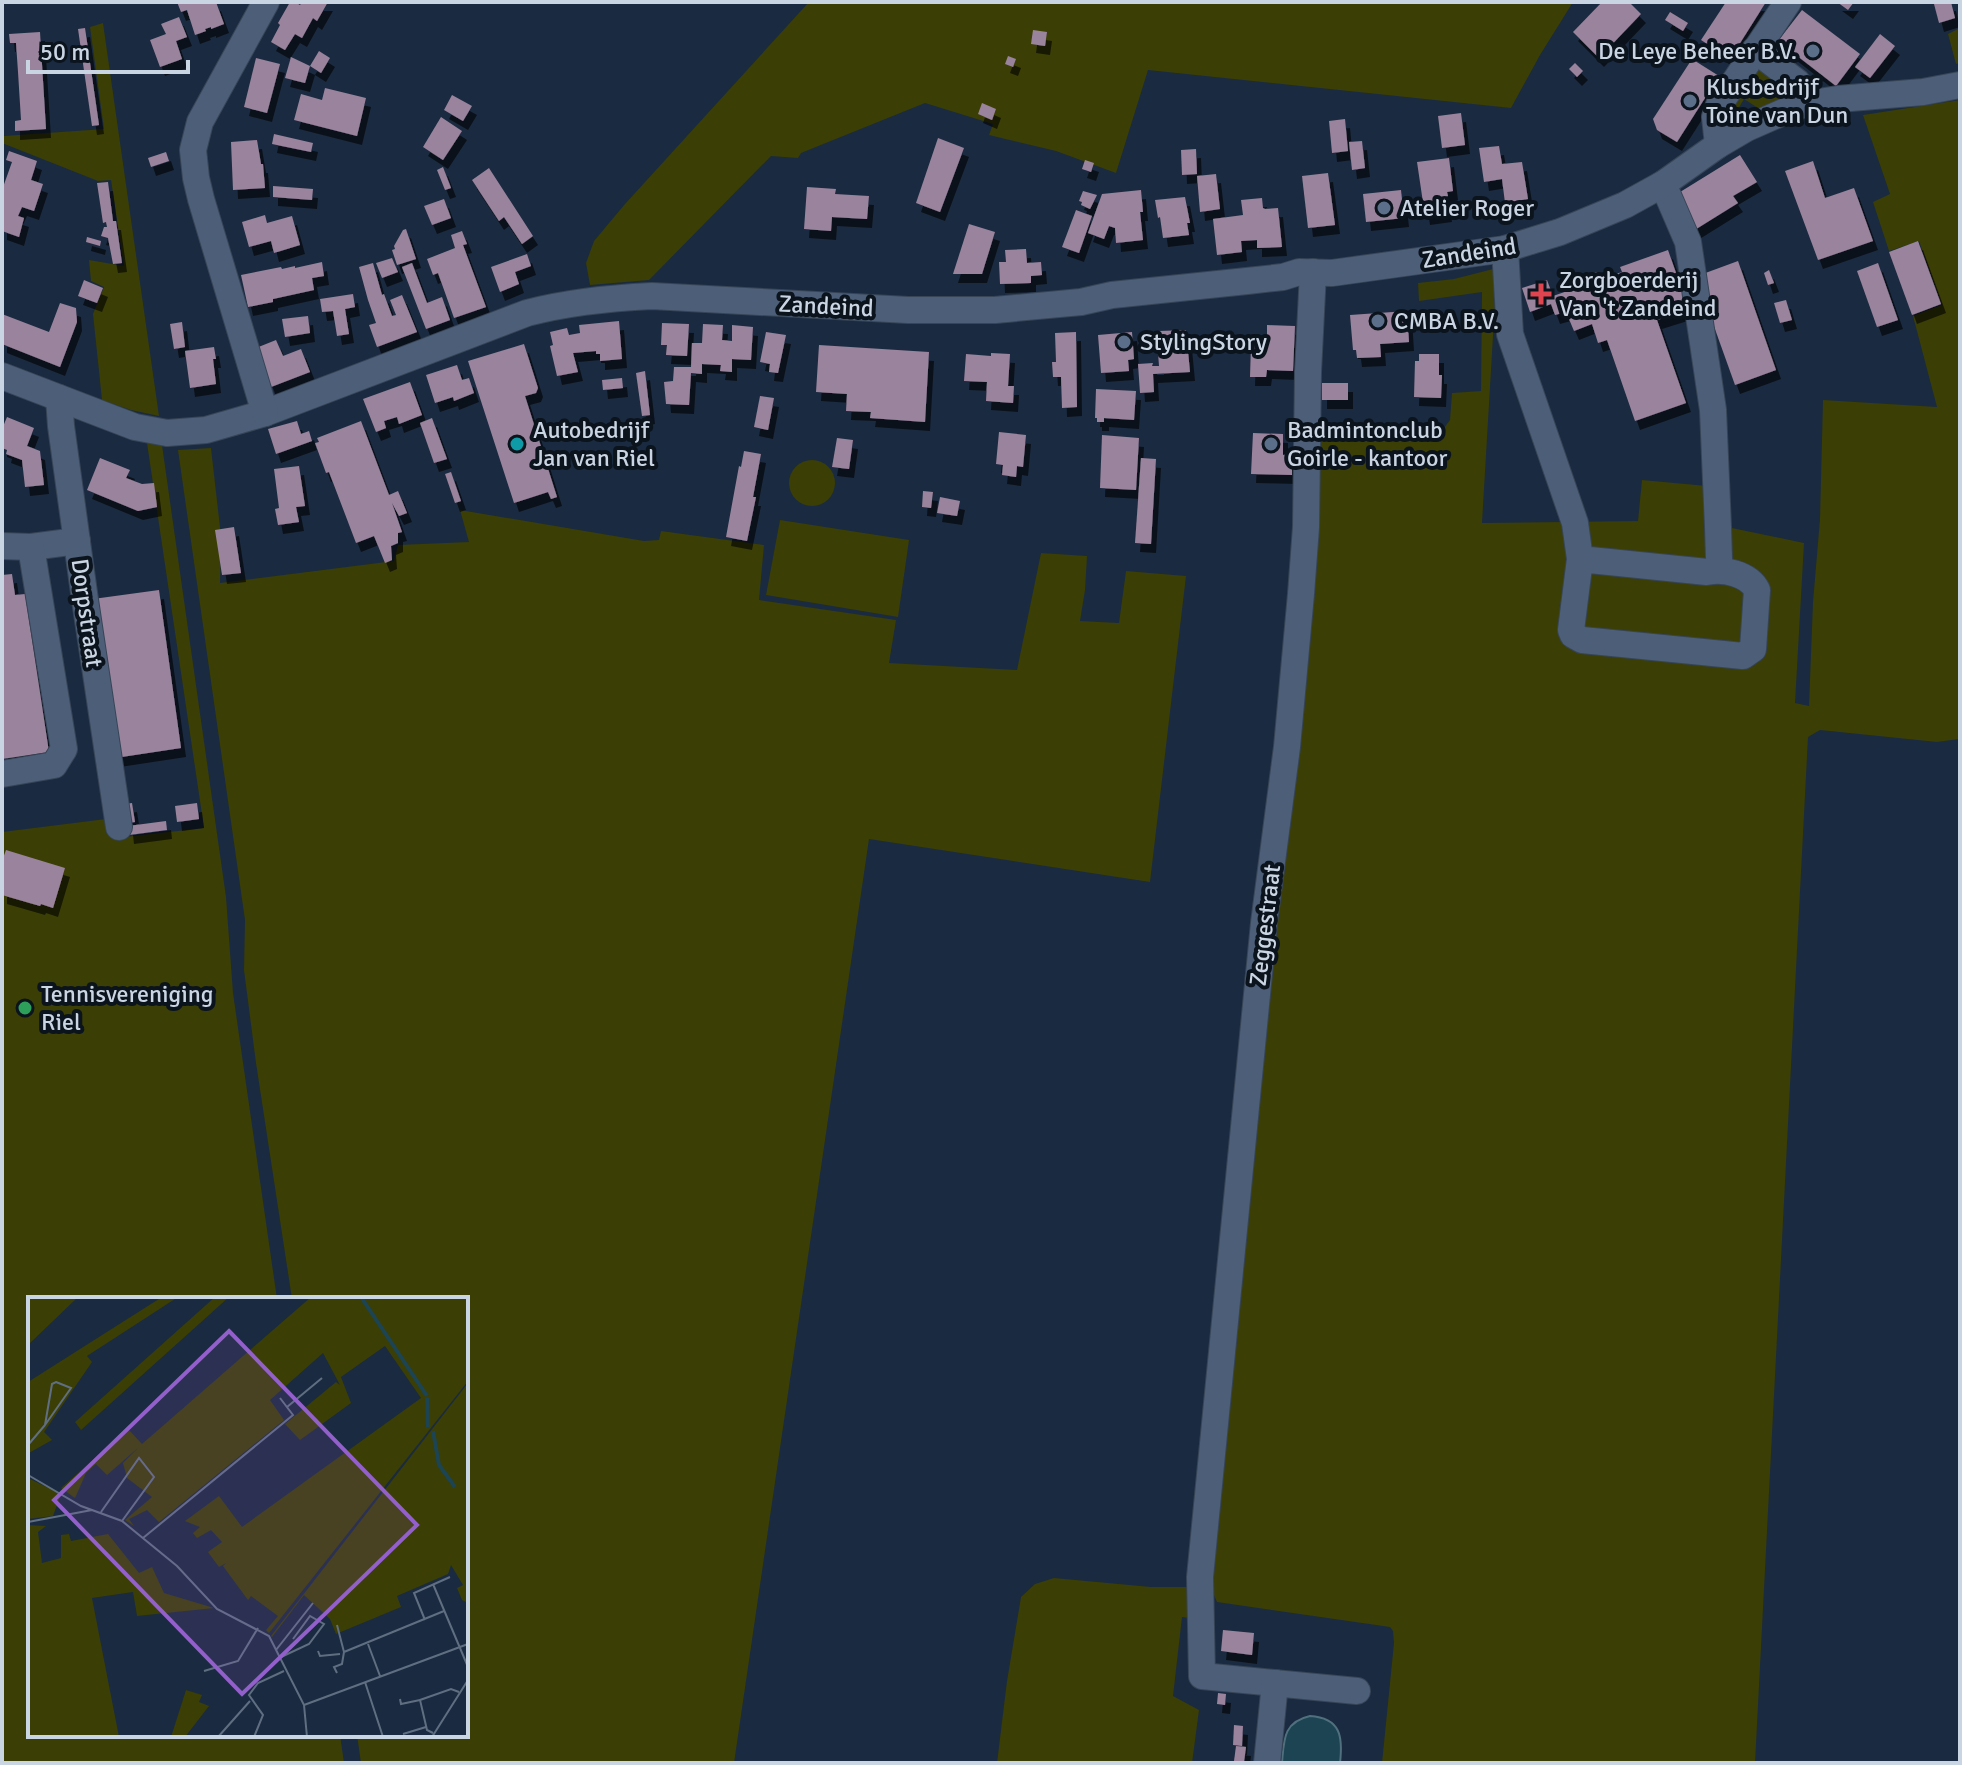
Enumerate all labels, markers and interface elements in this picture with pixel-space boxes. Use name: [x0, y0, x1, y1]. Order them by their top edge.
scale bar: [28, 24, 188, 74]
place label: De Leye Beheer B.V.: [1598, 36, 1797, 66]
text: 50 m: [40, 37, 90, 67]
marker: De Leye Beheer B.V.: [1804, 42, 1822, 60]
place label: Klusbedrijf Toine van Dun: [1706, 72, 1848, 130]
marker: Klusbedrijf Toine van Dun: [1681, 92, 1699, 110]
place label: Atelier Roger: [1400, 193, 1534, 223]
marker: Atelier Roger: [1375, 199, 1393, 217]
street label: Zandeind: [1420, 231, 1518, 275]
place label: Zorgboerderij Van 't Zandeind: [1559, 265, 1716, 323]
marker: Zorgboerderij Van 't Zandeind: [1530, 283, 1552, 305]
street label: Zandeind: [778, 289, 874, 323]
place label: CMBA B.V.: [1394, 306, 1499, 336]
marker: CMBA B.V.: [1369, 312, 1387, 330]
place label: StylingStory: [1140, 327, 1267, 357]
marker: StylingStory: [1115, 333, 1133, 351]
place label: Autobedrijf Jan van Riel: [533, 415, 655, 473]
place label: Badmintonclub Goirle - kantoor: [1287, 415, 1447, 473]
marker: Autobedrijf Jan van Riel: [508, 435, 526, 453]
marker: Badmintonclub Goirle - kantoor: [1262, 435, 1280, 453]
street label: Dorpstraat: [65, 557, 109, 669]
street label: Zeggestraat: [1243, 862, 1287, 988]
place label: Tennisvereniging Riel: [41, 979, 213, 1037]
marker: Tennisvereniging Riel: [16, 999, 34, 1017]
inset map: [28, 1297, 468, 1737]

